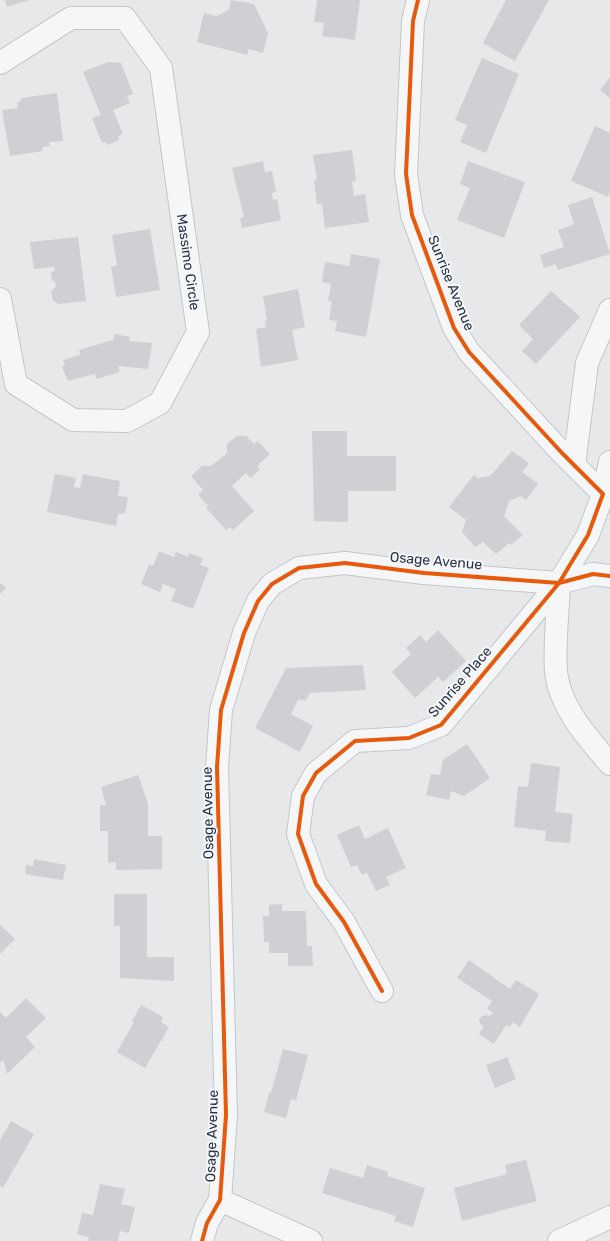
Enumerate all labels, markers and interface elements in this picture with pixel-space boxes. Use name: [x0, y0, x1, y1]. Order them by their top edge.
street label: Massimo Circle: [173, 213, 203, 312]
street label: Sunrise Avenue: [424, 233, 478, 333]
street label: Osage Avenue: [389, 548, 483, 574]
street label: Sunrise Place: [425, 643, 496, 721]
street label: Osage Avenue: [199, 766, 217, 859]
street label: Osage Avenue: [202, 1089, 222, 1183]

